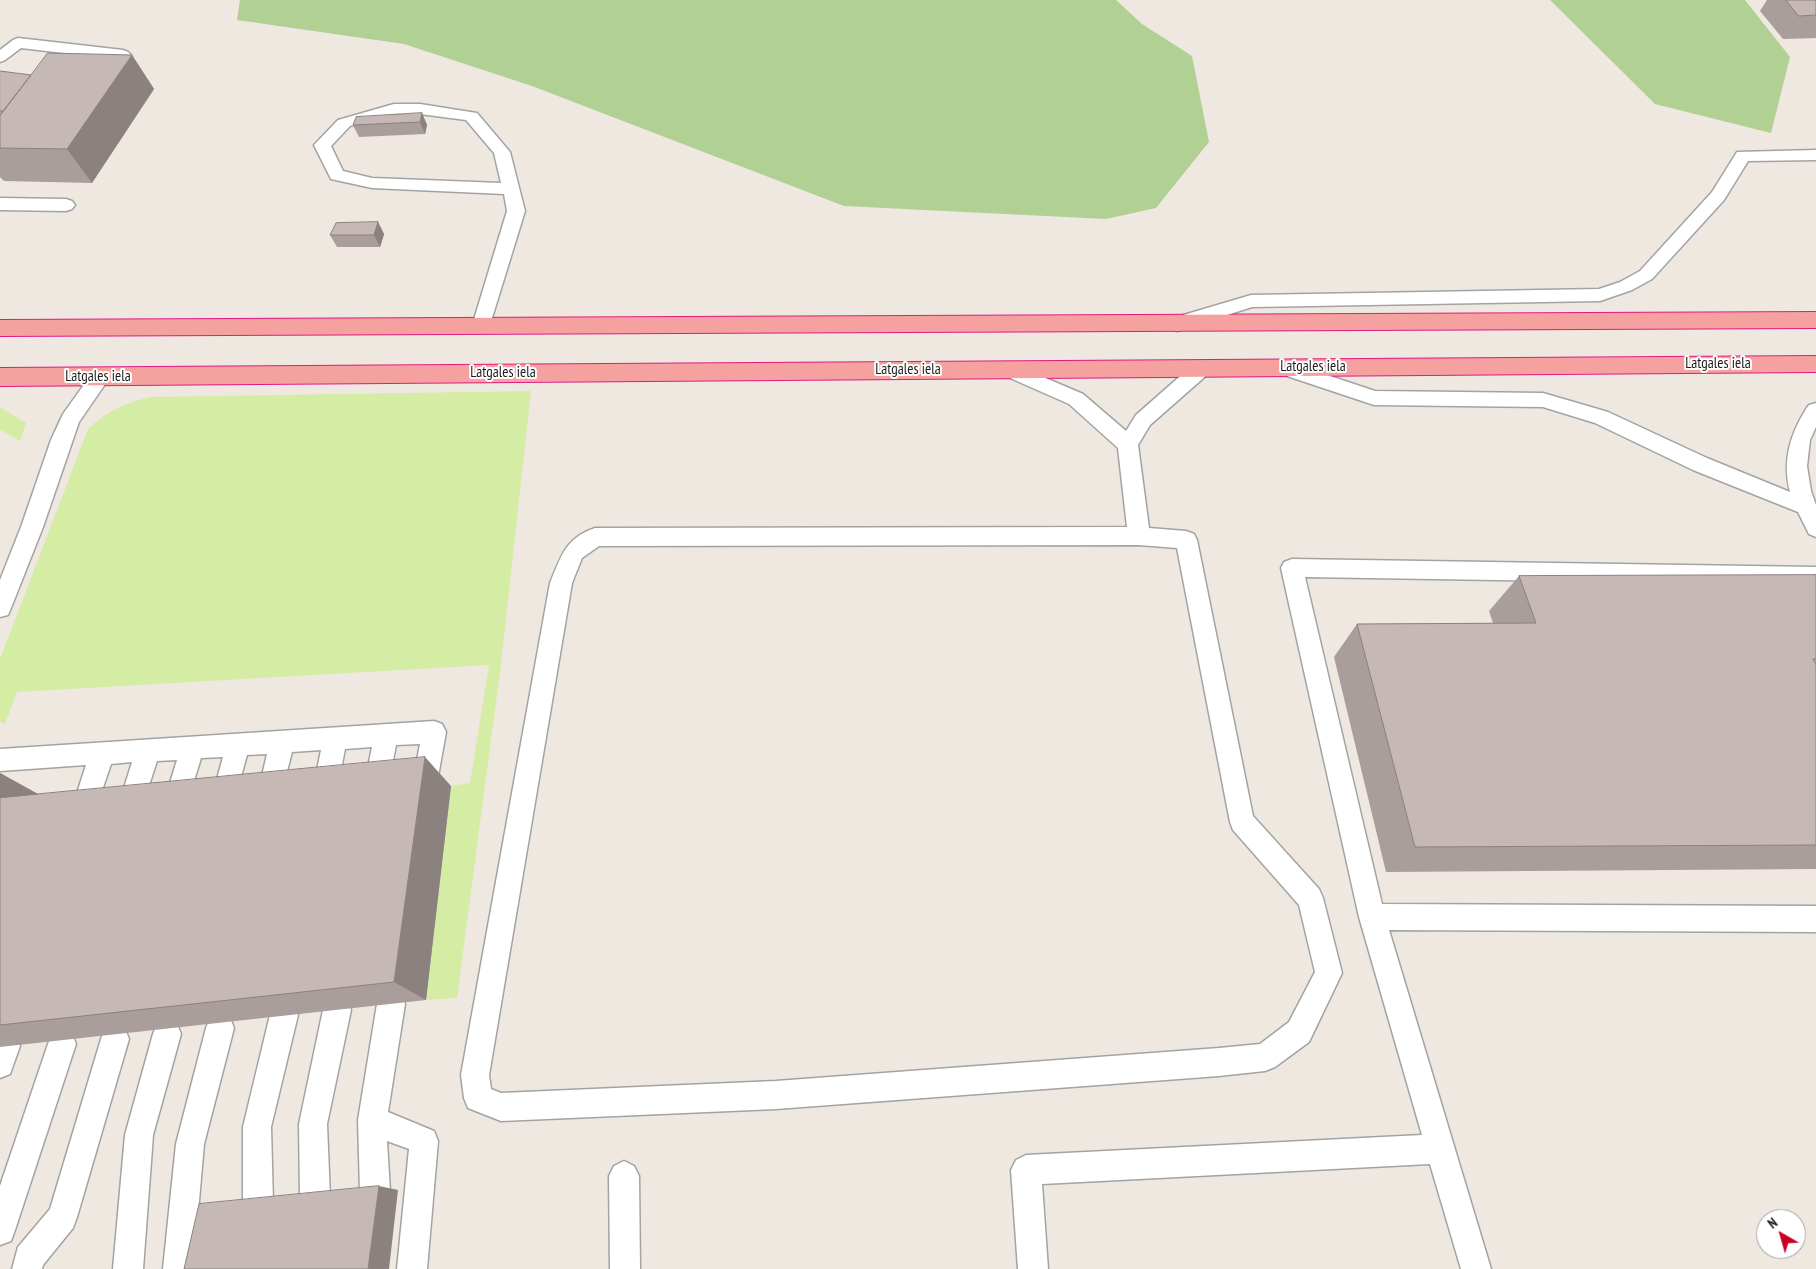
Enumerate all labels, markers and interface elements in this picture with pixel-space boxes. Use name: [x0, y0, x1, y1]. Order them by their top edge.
street label: Latgales iela: [1685, 355, 1751, 373]
street label: Latgales iela: [1280, 358, 1346, 376]
street label: Latgales iela: [875, 361, 941, 379]
street label: Latgales iela: [470, 364, 536, 382]
street label: Latgales iela: [65, 368, 131, 386]
north arrow: [1756, 1209, 1806, 1259]
text: N: [1764, 1214, 1781, 1232]

